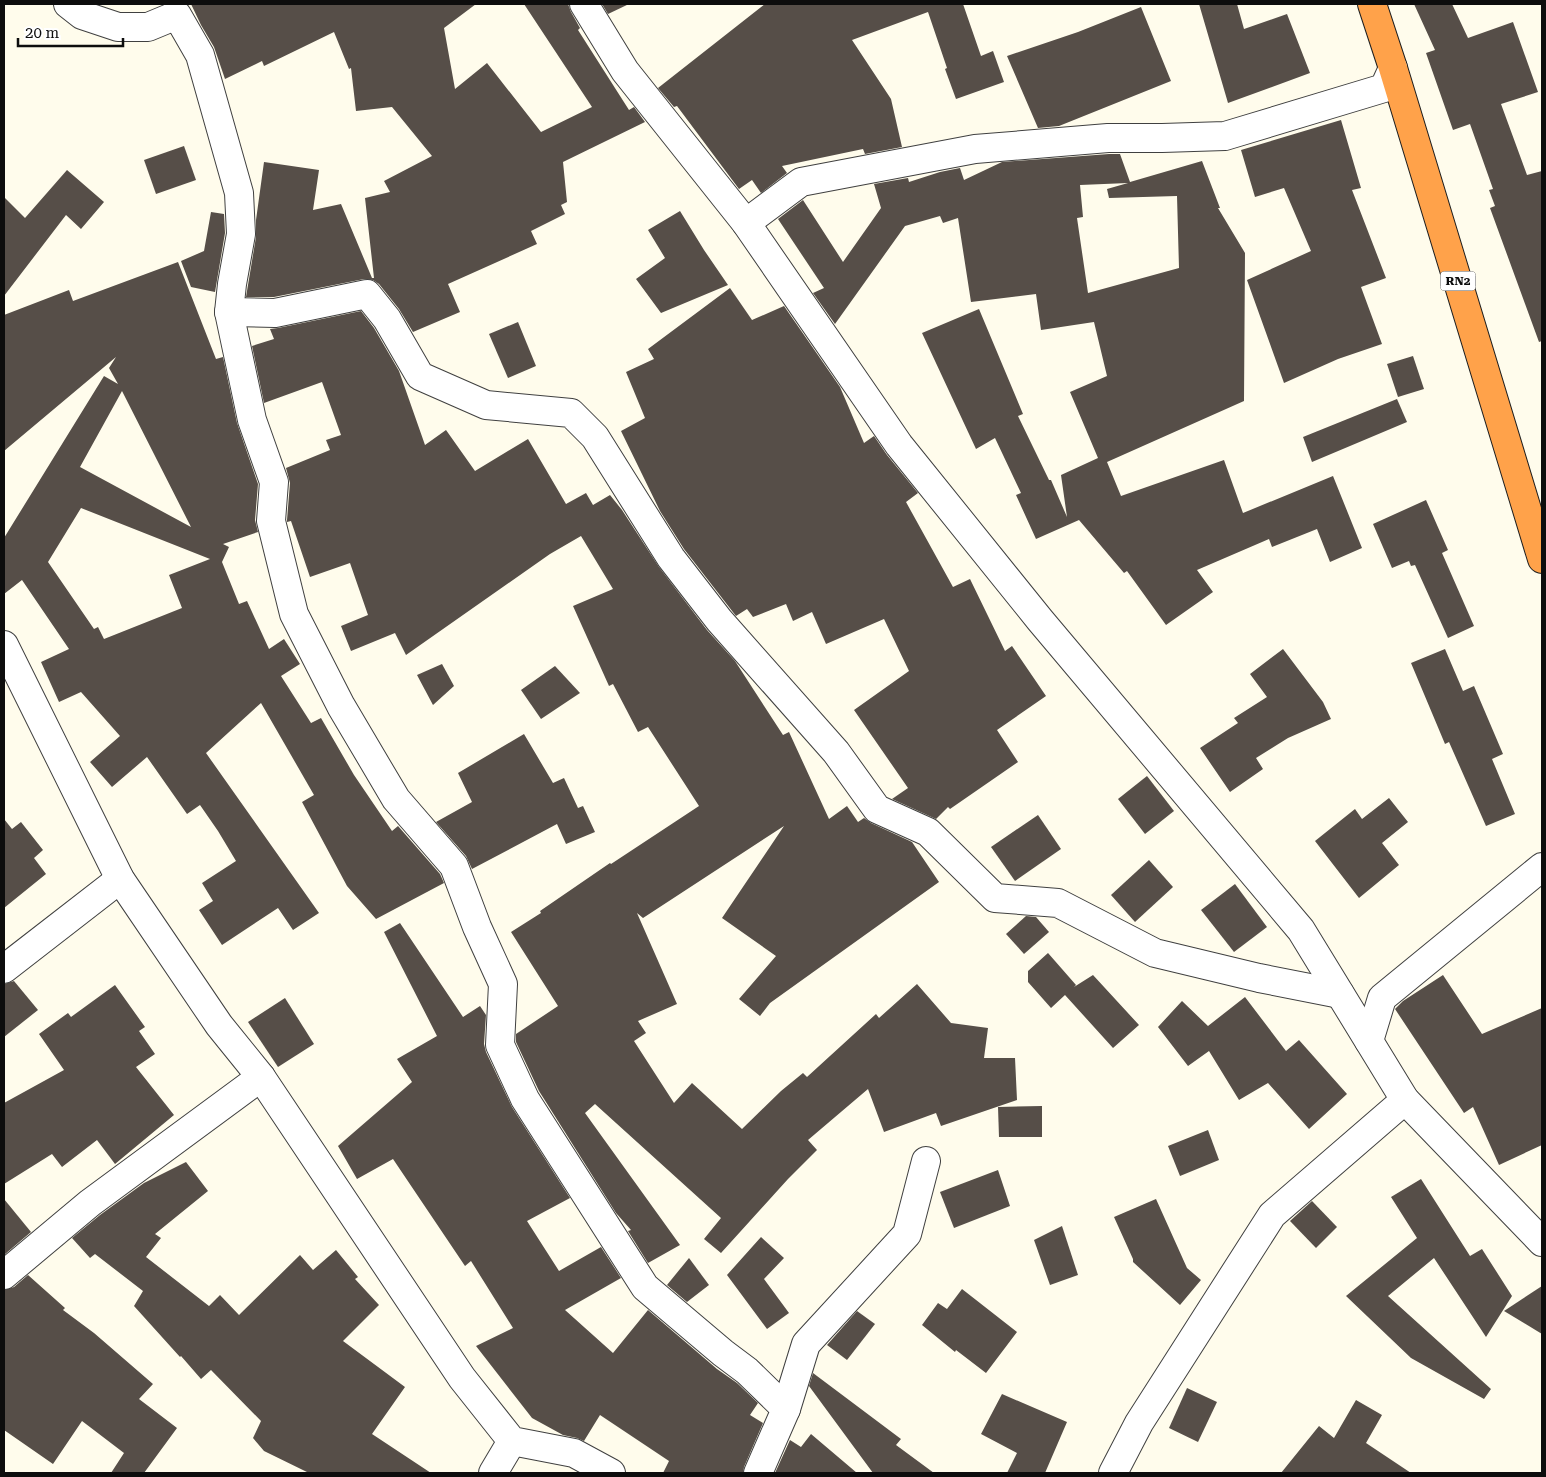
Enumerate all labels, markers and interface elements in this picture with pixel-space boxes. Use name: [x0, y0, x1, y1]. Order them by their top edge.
scale bar: [18, 15, 122, 47]
text: 20 m: [25, 24, 60, 42]
road number: RN2: [1440, 272, 1476, 290]

